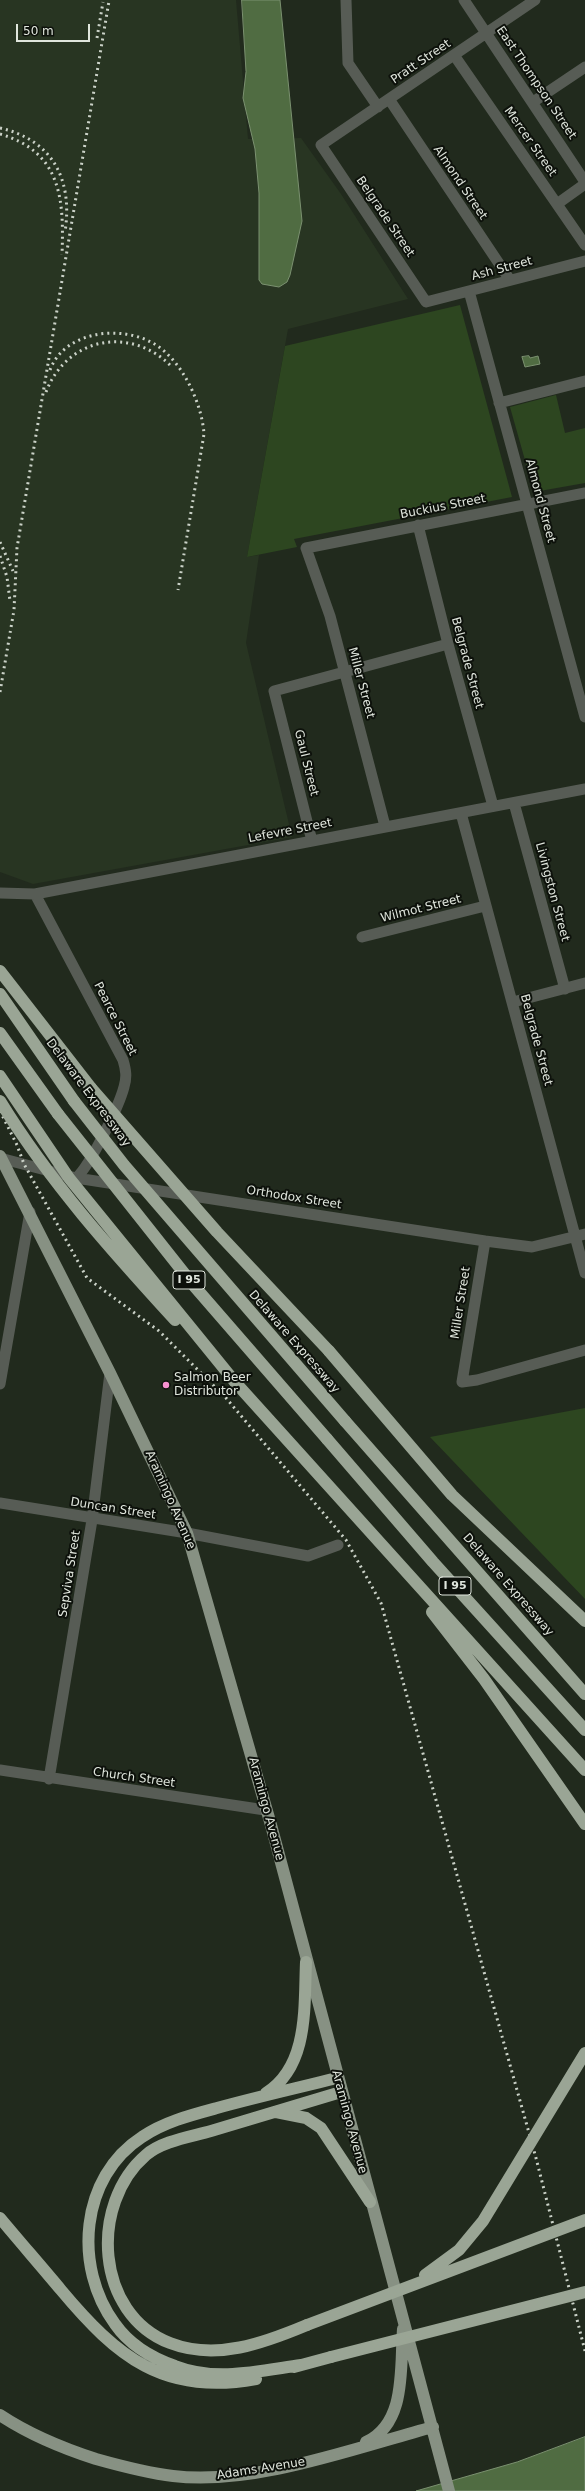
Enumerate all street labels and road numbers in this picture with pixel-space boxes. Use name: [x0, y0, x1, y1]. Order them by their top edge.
street label: East Thompson Street: [493, 24, 579, 142]
street label: Pratt Street: [388, 37, 454, 87]
street label: Mercer Street: [501, 104, 559, 180]
street label: Almond Street: [430, 143, 490, 223]
street label: Belgrade Street: [353, 174, 417, 260]
street label: Ash Street: [470, 254, 534, 284]
street label: Almond Street: [522, 458, 558, 544]
street label: Buckius Street: [399, 492, 487, 522]
street label: Belgrade Street: [448, 616, 486, 710]
street label: Miller Street: [345, 646, 377, 720]
street label: Gaul Street: [291, 728, 321, 798]
street label: Lefevre Street: [247, 816, 333, 846]
street label: Livingston Street: [532, 841, 572, 943]
street label: Wilmot Street: [379, 892, 463, 926]
street label: Pearce Street: [90, 980, 140, 1058]
street label: Belgrade Street: [517, 993, 555, 1087]
street label: Delaware Expressway: [43, 1036, 133, 1150]
street label: Orthodox Street: [245, 1183, 343, 1213]
street label: Miller Street: [448, 1266, 474, 1340]
road number: I 95: [173, 1271, 205, 1289]
street label: Delaware Expressway: [245, 1288, 343, 1396]
street label: Aramingo Avenue: [142, 1448, 198, 1552]
street label: Duncan Street: [69, 1495, 157, 1523]
street label: Sepviva Street: [56, 1530, 84, 1618]
street label: Delaware Expressway: [459, 1531, 557, 1639]
road number: I 95: [439, 1577, 471, 1595]
street label: Aramingo Avenue: [245, 1756, 287, 1862]
street label: Church Street: [92, 1765, 176, 1791]
street label: Aramingo Avenue: [328, 2069, 370, 2175]
street label: Adams Avenue: [216, 2455, 306, 2483]

